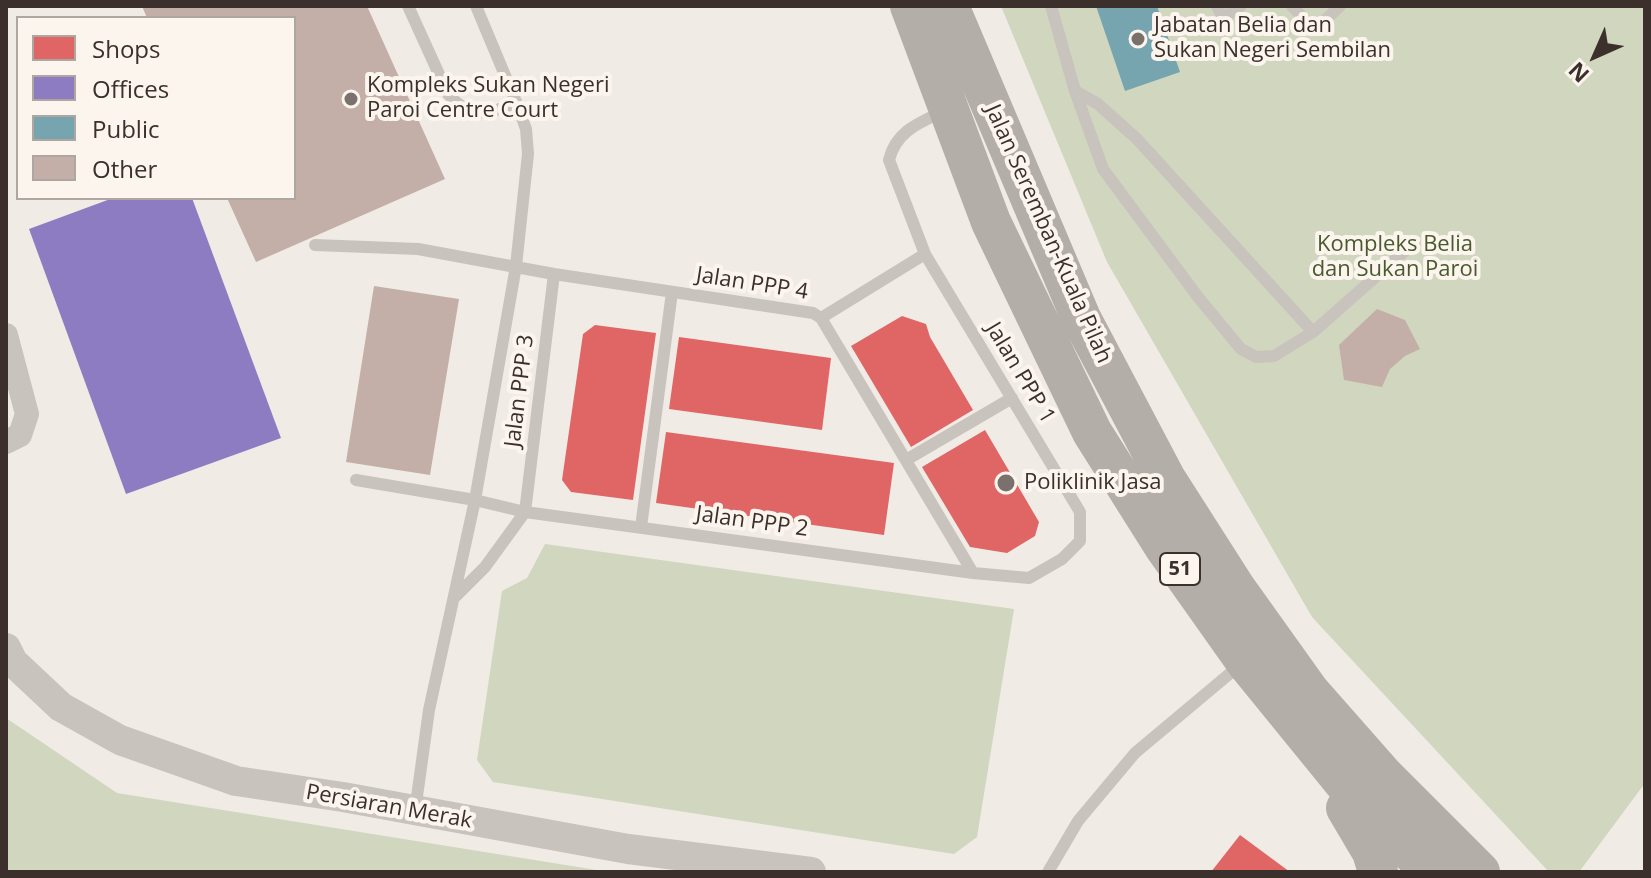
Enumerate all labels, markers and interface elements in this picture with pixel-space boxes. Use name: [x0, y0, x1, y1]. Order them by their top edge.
place label: Jabatan Belia dan Sukan Negeri Sembilan: [1154, 13, 1391, 64]
legend: [16, 16, 296, 200]
north arrow: [1555, 16, 1635, 96]
marker: Jabatan Belia dan Sukan Negeri Sembilan: [1129, 30, 1147, 48]
text: Shops: [92, 32, 160, 65]
text: N: [1561, 56, 1595, 90]
text: Offices: [92, 72, 169, 105]
place label: Kompleks Sukan Negeri Paroi Centre Court: [367, 73, 610, 124]
marker: Kompleks Sukan Negeri Paroi Centre Court: [342, 90, 360, 108]
street label: Jalan Seremban-Kuala Pilah: [979, 101, 1117, 367]
text: Public: [92, 112, 159, 145]
text: Other: [92, 152, 157, 185]
park label: Kompleks Belia dan Sukan Paroi: [1312, 232, 1478, 284]
street label: Jalan PPP 4: [694, 262, 810, 306]
street label: Jalan PPP 1: [980, 318, 1060, 428]
street label: Jalan PPP 3: [500, 333, 540, 449]
place label: Poliklinik Jasa: [1024, 470, 1161, 496]
marker: Poliklinik Jasa: [995, 472, 1017, 494]
street label: Jalan PPP 2: [694, 501, 810, 543]
road number: 51: [1160, 553, 1200, 585]
street label: Persiaran Merak: [304, 779, 474, 835]

